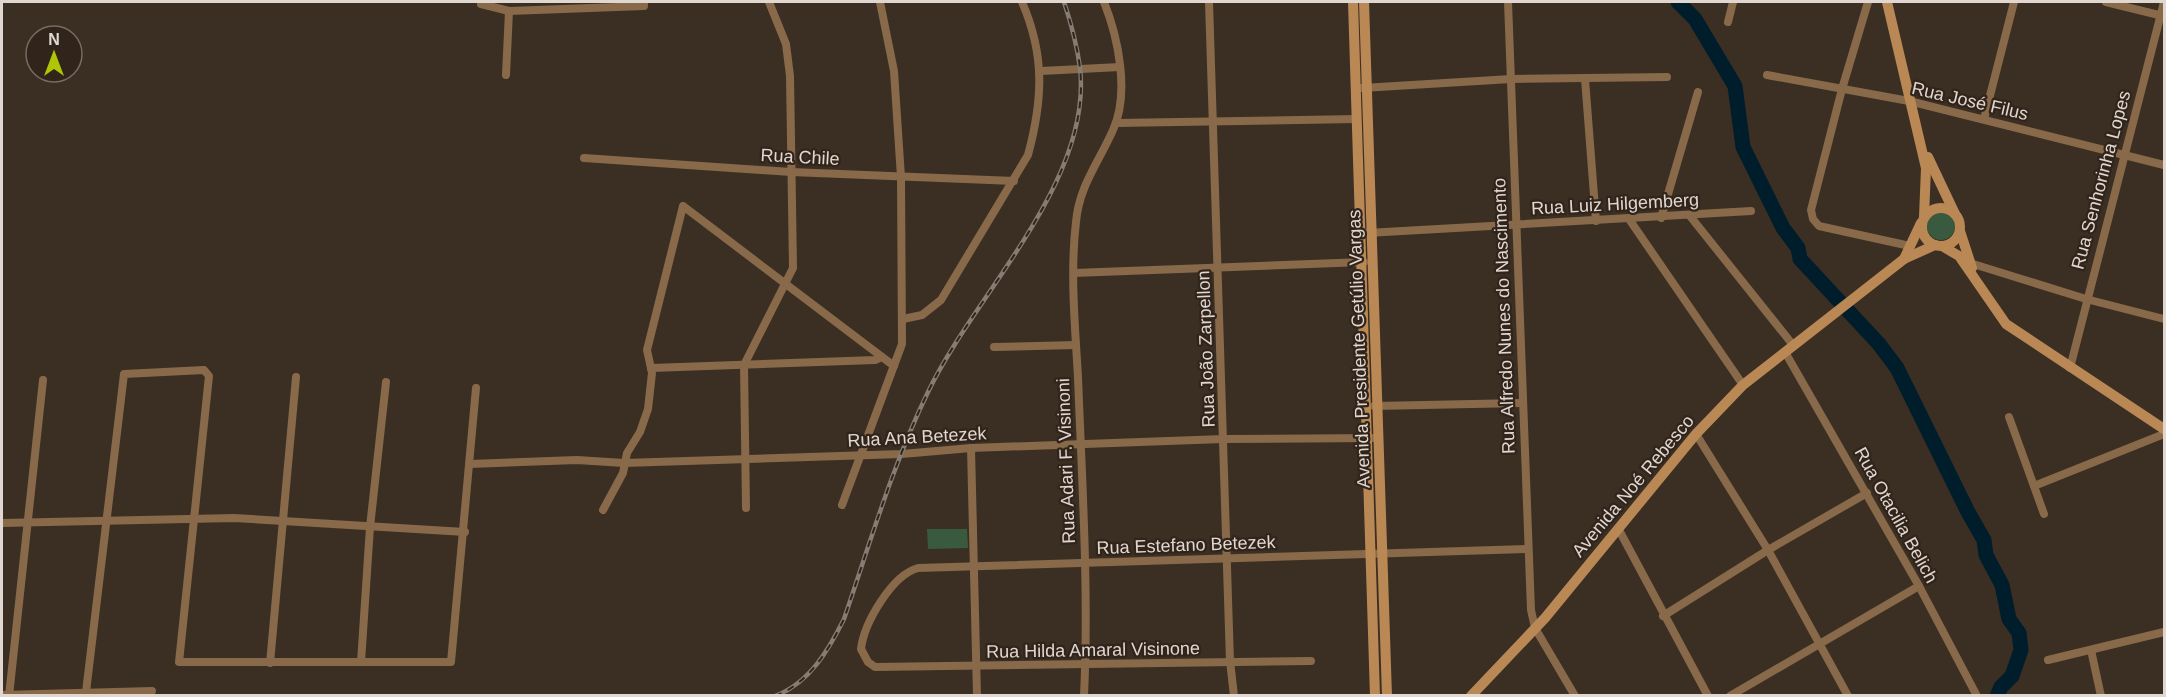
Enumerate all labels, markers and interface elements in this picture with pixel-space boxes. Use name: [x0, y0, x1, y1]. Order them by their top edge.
north arrow: [24, 24, 84, 84]
text: N: [48, 31, 60, 48]
street label: Rua José Filus: [1910, 78, 2030, 124]
street label: Rua Senhorinha Lopes: [2068, 88, 2134, 272]
street label: Rua Chile: [760, 145, 840, 169]
street label: Rua Alfredo Nunes do Nascimento: [1489, 178, 1519, 454]
street label: Rua Luiz Hilgemberg: [1531, 190, 1699, 218]
street label: Avenida Presidente Getúlio Vargas: [1344, 209, 1374, 489]
street label: Rua João Zarpellon: [1193, 270, 1219, 428]
street label: Rua Adari F. Visinoni: [1053, 378, 1079, 544]
street label: Avenida Noé Rebesco: [1568, 411, 1698, 561]
street label: Rua Ana Betezek: [847, 423, 988, 451]
street label: Rua Otacilia Belich: [1850, 444, 1942, 586]
street label: Rua Estefano Betezek: [1096, 532, 1277, 558]
street label: Rua Hilda Amaral Visinone: [986, 638, 1200, 662]

